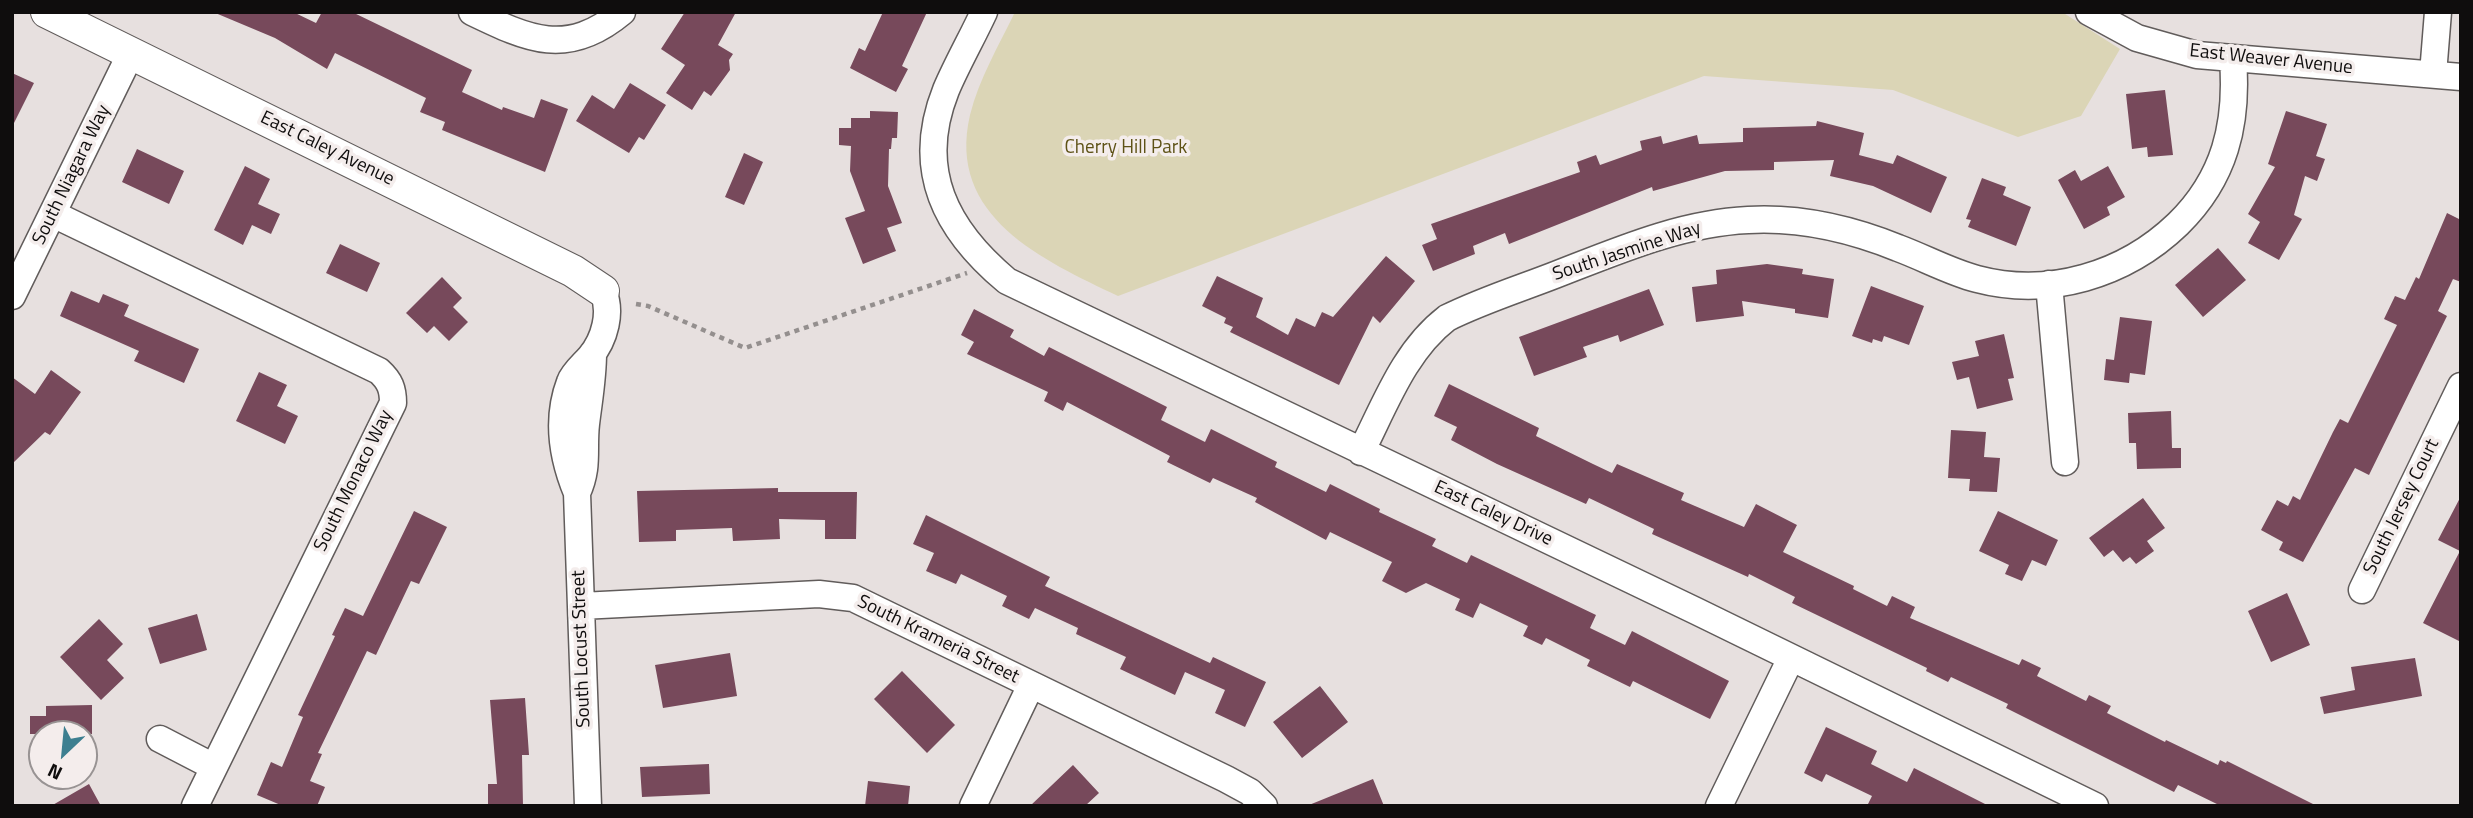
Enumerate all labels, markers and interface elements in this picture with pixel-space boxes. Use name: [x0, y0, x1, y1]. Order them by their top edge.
street label: East Weaver Avenue: [2188, 40, 2354, 80]
street label: South Niagara Way: [28, 101, 116, 249]
street label: East Caley Avenue: [256, 107, 398, 191]
park label: Cherry Hill Park: [1065, 137, 1187, 159]
street label: South Jasmine Way: [1550, 217, 1704, 287]
street label: South Monaco Way: [310, 407, 398, 555]
street label: South Jersey Court: [2359, 435, 2445, 579]
street label: East Caley Drive: [1430, 477, 1556, 551]
street label: South Locust Street: [568, 570, 596, 728]
street label: South Krameria Street: [853, 591, 1023, 689]
north arrow: [28, 720, 98, 790]
text: N: [42, 757, 67, 788]

